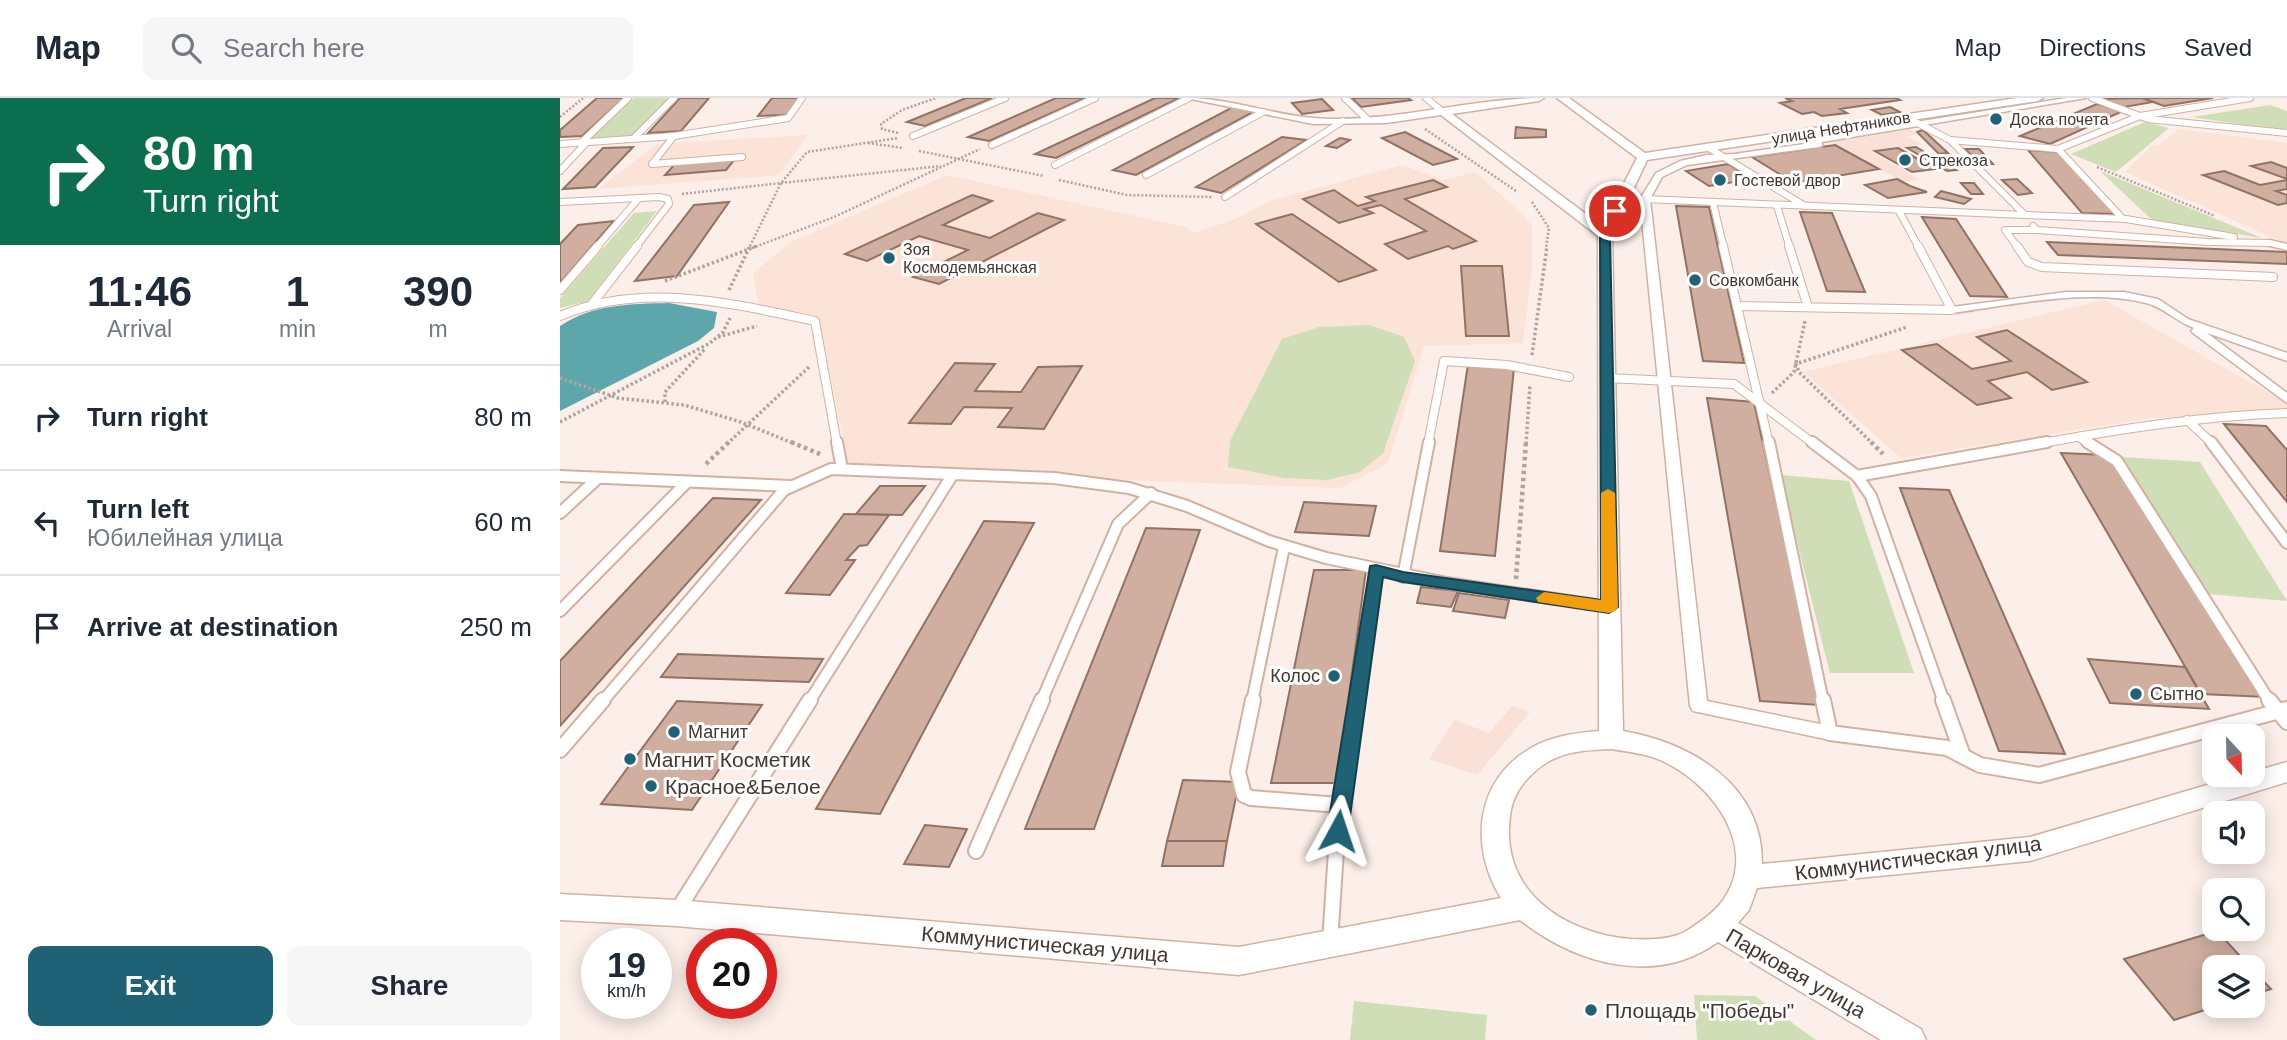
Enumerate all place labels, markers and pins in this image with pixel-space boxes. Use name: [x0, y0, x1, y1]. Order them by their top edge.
marker: Доска почета: [1988, 111, 2004, 127]
place label: Доска почета: [2010, 111, 2109, 128]
marker: Стрекоза: [1897, 152, 1913, 168]
place label: Стрекоза: [1919, 152, 1988, 169]
marker: Гостевой двор: [1712, 172, 1728, 188]
place label: Гостевой двор: [1734, 172, 1841, 189]
pin: [1585, 181, 1645, 241]
place label: Зоя Космодемьянская: [903, 241, 1037, 276]
marker: Зоя Космодемьянская: [881, 250, 897, 266]
marker: Совкомбанк: [1687, 272, 1703, 288]
place label: Совкомбанк: [1709, 272, 1799, 289]
place label: Колос: [1270, 666, 1320, 686]
marker: Колос: [1326, 668, 1342, 684]
place label: Сытно: [2150, 684, 2204, 704]
marker: Сытно: [2128, 686, 2144, 702]
place label: Магнит: [688, 722, 748, 742]
marker: Магнит: [666, 724, 682, 740]
place label: Магнит Косметик: [644, 748, 811, 771]
marker: Магнит Косметик: [622, 751, 638, 767]
place label: Красное&Белое: [665, 775, 821, 798]
marker: Красное&Белое: [643, 778, 659, 794]
place label: Площадь "Победы": [1605, 999, 1794, 1022]
marker: Площадь "Победы": [1583, 1002, 1599, 1018]

